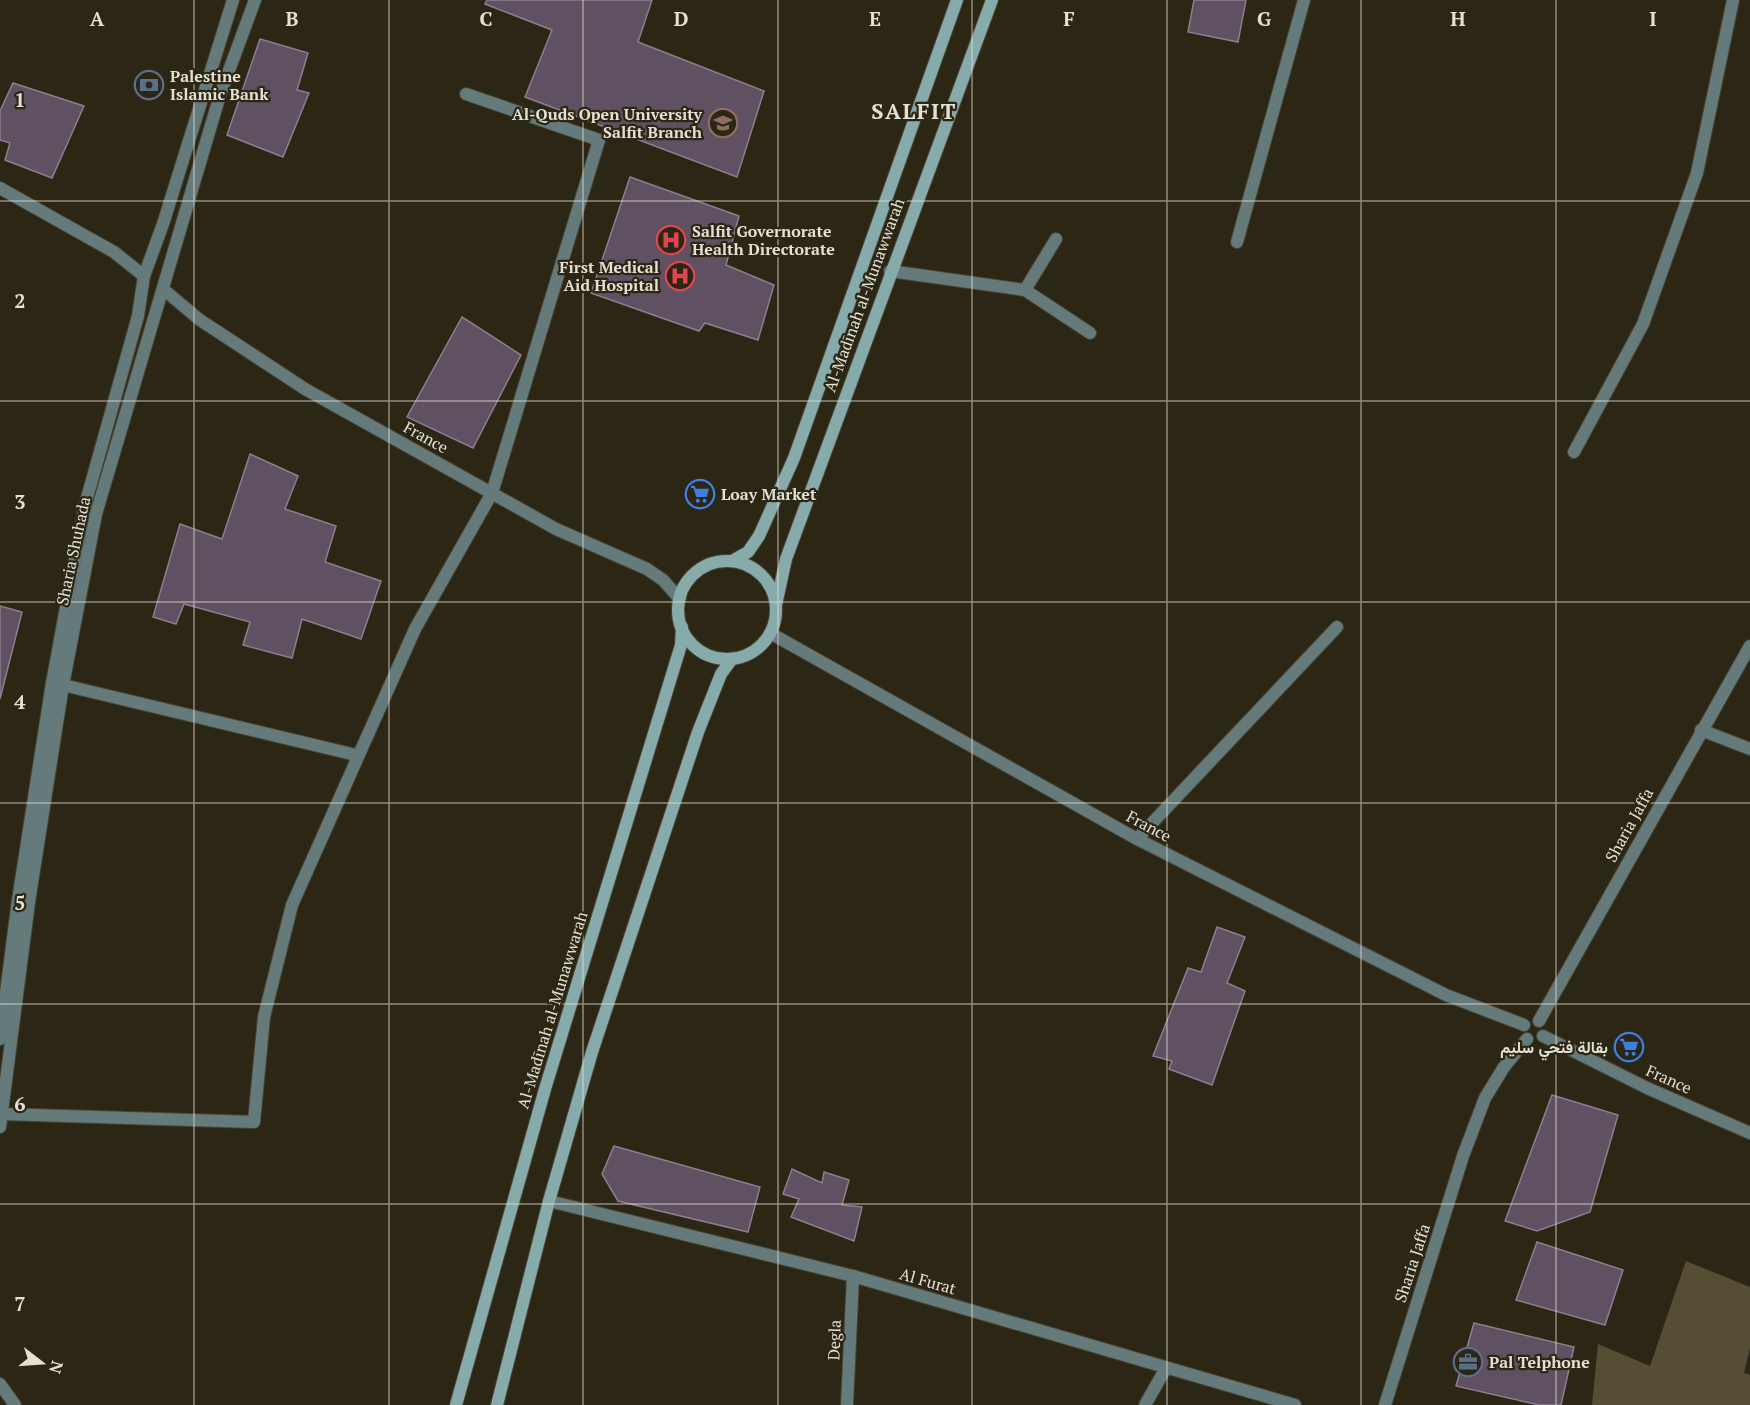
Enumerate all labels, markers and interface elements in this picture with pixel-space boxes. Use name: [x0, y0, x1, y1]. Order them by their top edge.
text: A: [90, 5, 105, 32]
text: B: [286, 5, 299, 32]
text: C: [479, 5, 493, 32]
text: D: [674, 5, 688, 32]
text: E: [869, 5, 881, 32]
text: F: [1063, 5, 1075, 32]
text: G: [1257, 5, 1271, 32]
text: H: [1450, 5, 1466, 32]
text: I: [1649, 5, 1657, 32]
place label: Palestine Islamic Bank: [170, 65, 269, 105]
bank icon: Palestine Islamic Bank: [133, 69, 165, 101]
text: 1: [14, 86, 26, 113]
district label: SALFIT: [871, 96, 957, 125]
place label: Al-Quds Open University Salfit Branch: [512, 103, 703, 143]
school or university icon: Al-Quds Open University Salfit Branch: [707, 107, 739, 139]
street label: Al-Madīnah al-Munawwarah: [819, 194, 910, 395]
place label: Salfit Governorate Health Directorate: [692, 220, 835, 260]
hospital icon: Salfit Governorate Health Directorate: [655, 224, 687, 256]
place label: First Medical Aid Hospital: [559, 256, 659, 296]
hospital icon: First Medical Aid Hospital: [664, 260, 696, 292]
text: 2: [14, 287, 26, 314]
street label: France: [400, 416, 452, 458]
supermarket icon: Loay Market: [684, 478, 716, 510]
place label: Loay Market: [721, 483, 817, 505]
text: 3: [14, 488, 26, 515]
street label: Sharia Shuhada: [51, 495, 95, 607]
text: 4: [14, 688, 26, 715]
street label: Sharia Jaffa: [1600, 784, 1658, 866]
street label: France: [1123, 805, 1175, 847]
text: 5: [14, 889, 26, 916]
street label: Al-Madīnah al-Munawwarah: [512, 908, 593, 1111]
supermarket icon: بقالة فتحي سليم: [1613, 1031, 1645, 1063]
place label: بقالة فتحي سليم: [1500, 1036, 1608, 1061]
street label: France: [1643, 1059, 1695, 1099]
text: 6: [14, 1090, 26, 1117]
street label: Sharia Jaffa: [1389, 1221, 1435, 1305]
street label: Al Furat: [897, 1262, 959, 1300]
text: 7: [14, 1290, 26, 1317]
street label: Degla: [822, 1319, 846, 1361]
north arrow: [12, 1333, 72, 1393]
office icon: Pal Telphone: [1452, 1346, 1484, 1378]
place label: Pal Telphone: [1489, 1351, 1590, 1373]
text: N: [44, 1358, 69, 1376]

